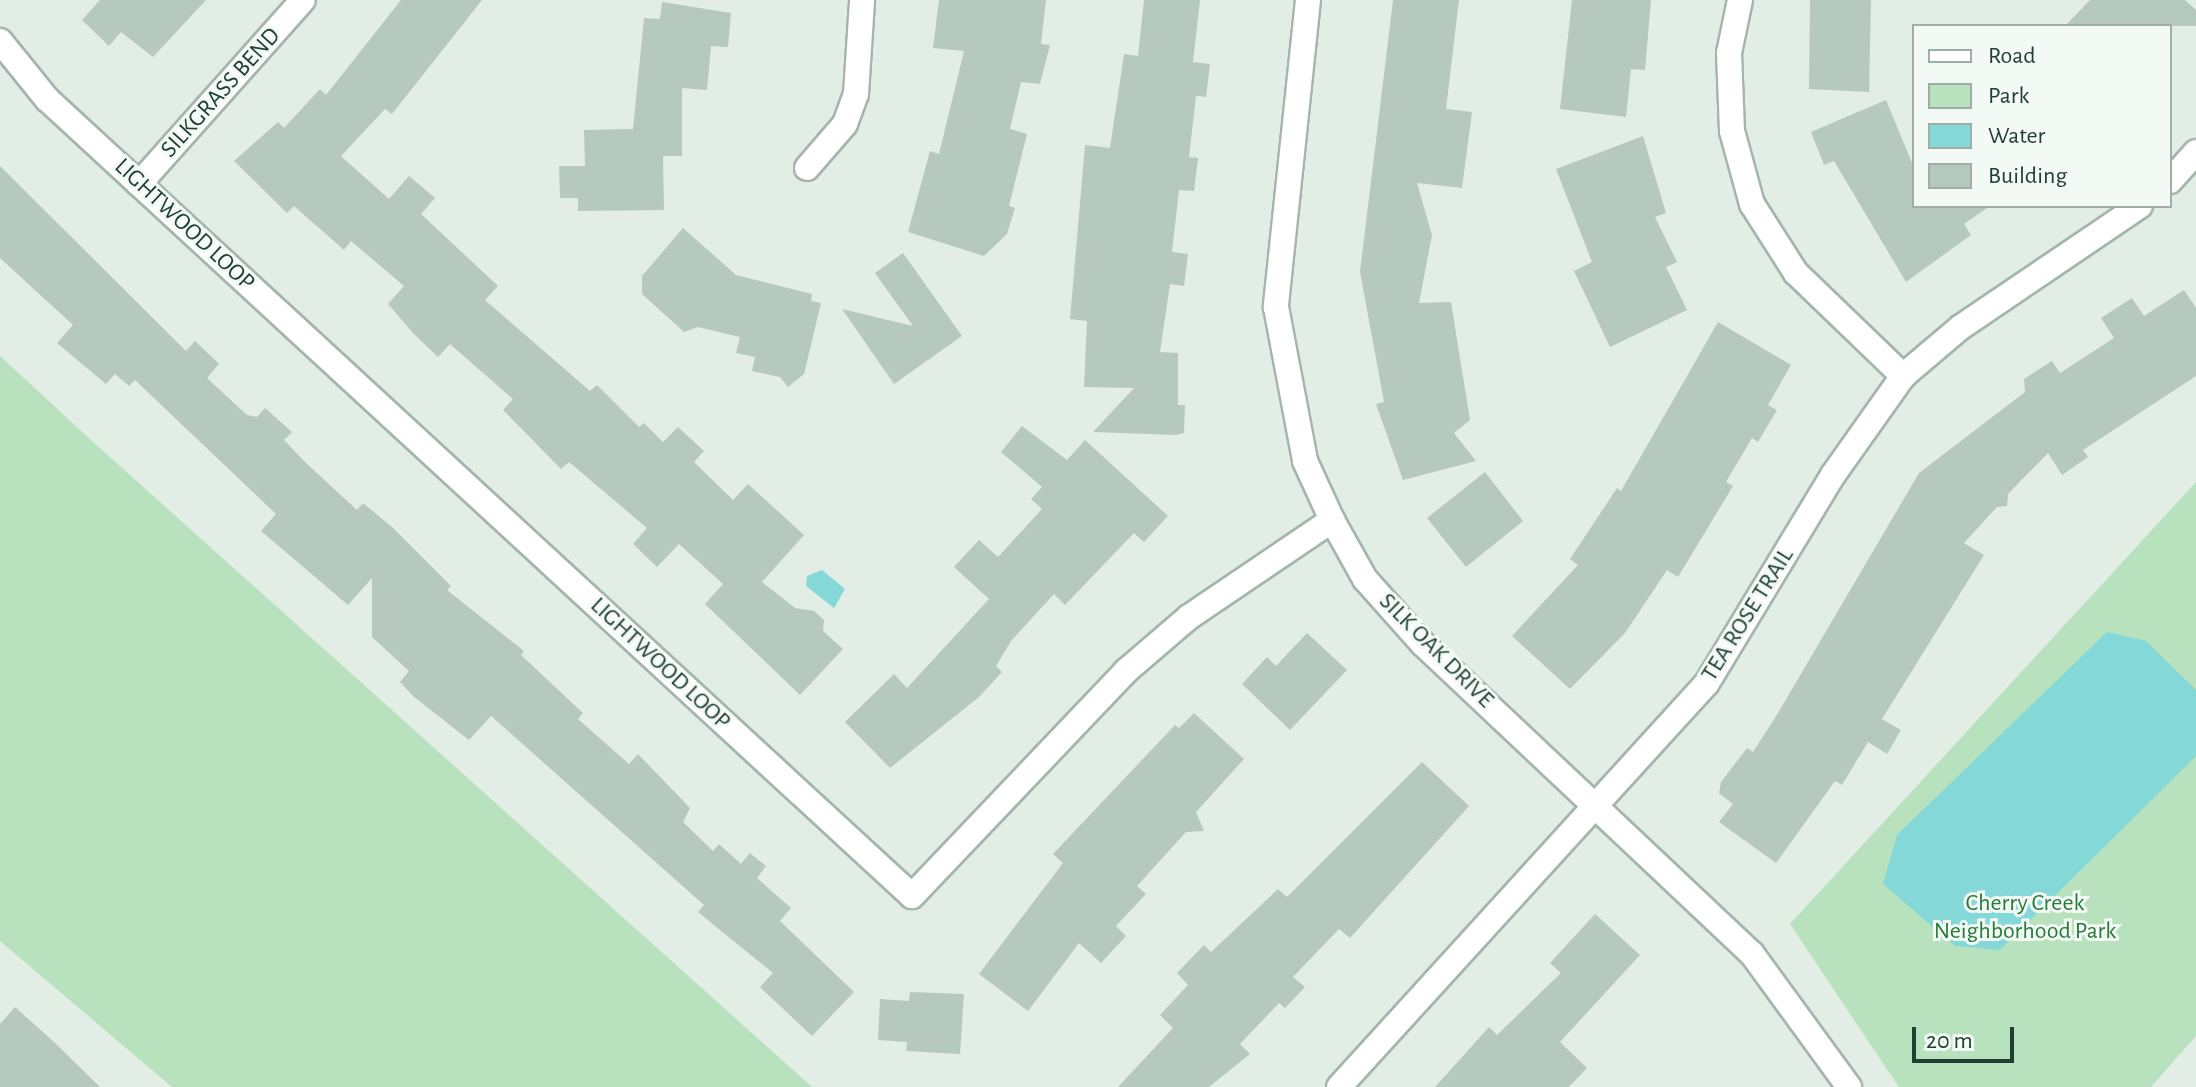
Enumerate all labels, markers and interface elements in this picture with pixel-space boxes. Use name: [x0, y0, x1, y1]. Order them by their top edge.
street label: SILKGRASS BEND: [155, 22, 287, 164]
legend: [1912, 24, 2172, 208]
text: Road: [1988, 44, 2036, 68]
text: Park: [1988, 84, 2029, 108]
text: Water: [1988, 124, 2045, 148]
street label: LIGHTWOOD LOOP: [108, 153, 260, 297]
text: Building: [1988, 164, 2067, 188]
street label: TEA ROSE TRAIL: [1696, 543, 1800, 687]
street label: SILK OAK DRIVE: [1373, 588, 1499, 714]
street label: LIGHTWOOD LOOP: [584, 592, 736, 736]
park label: Cherry Creek Neighborhood Park: [1934, 890, 2116, 946]
scale bar: [1916, 1011, 2018, 1061]
text: 20 m: [1926, 1029, 1973, 1053]

